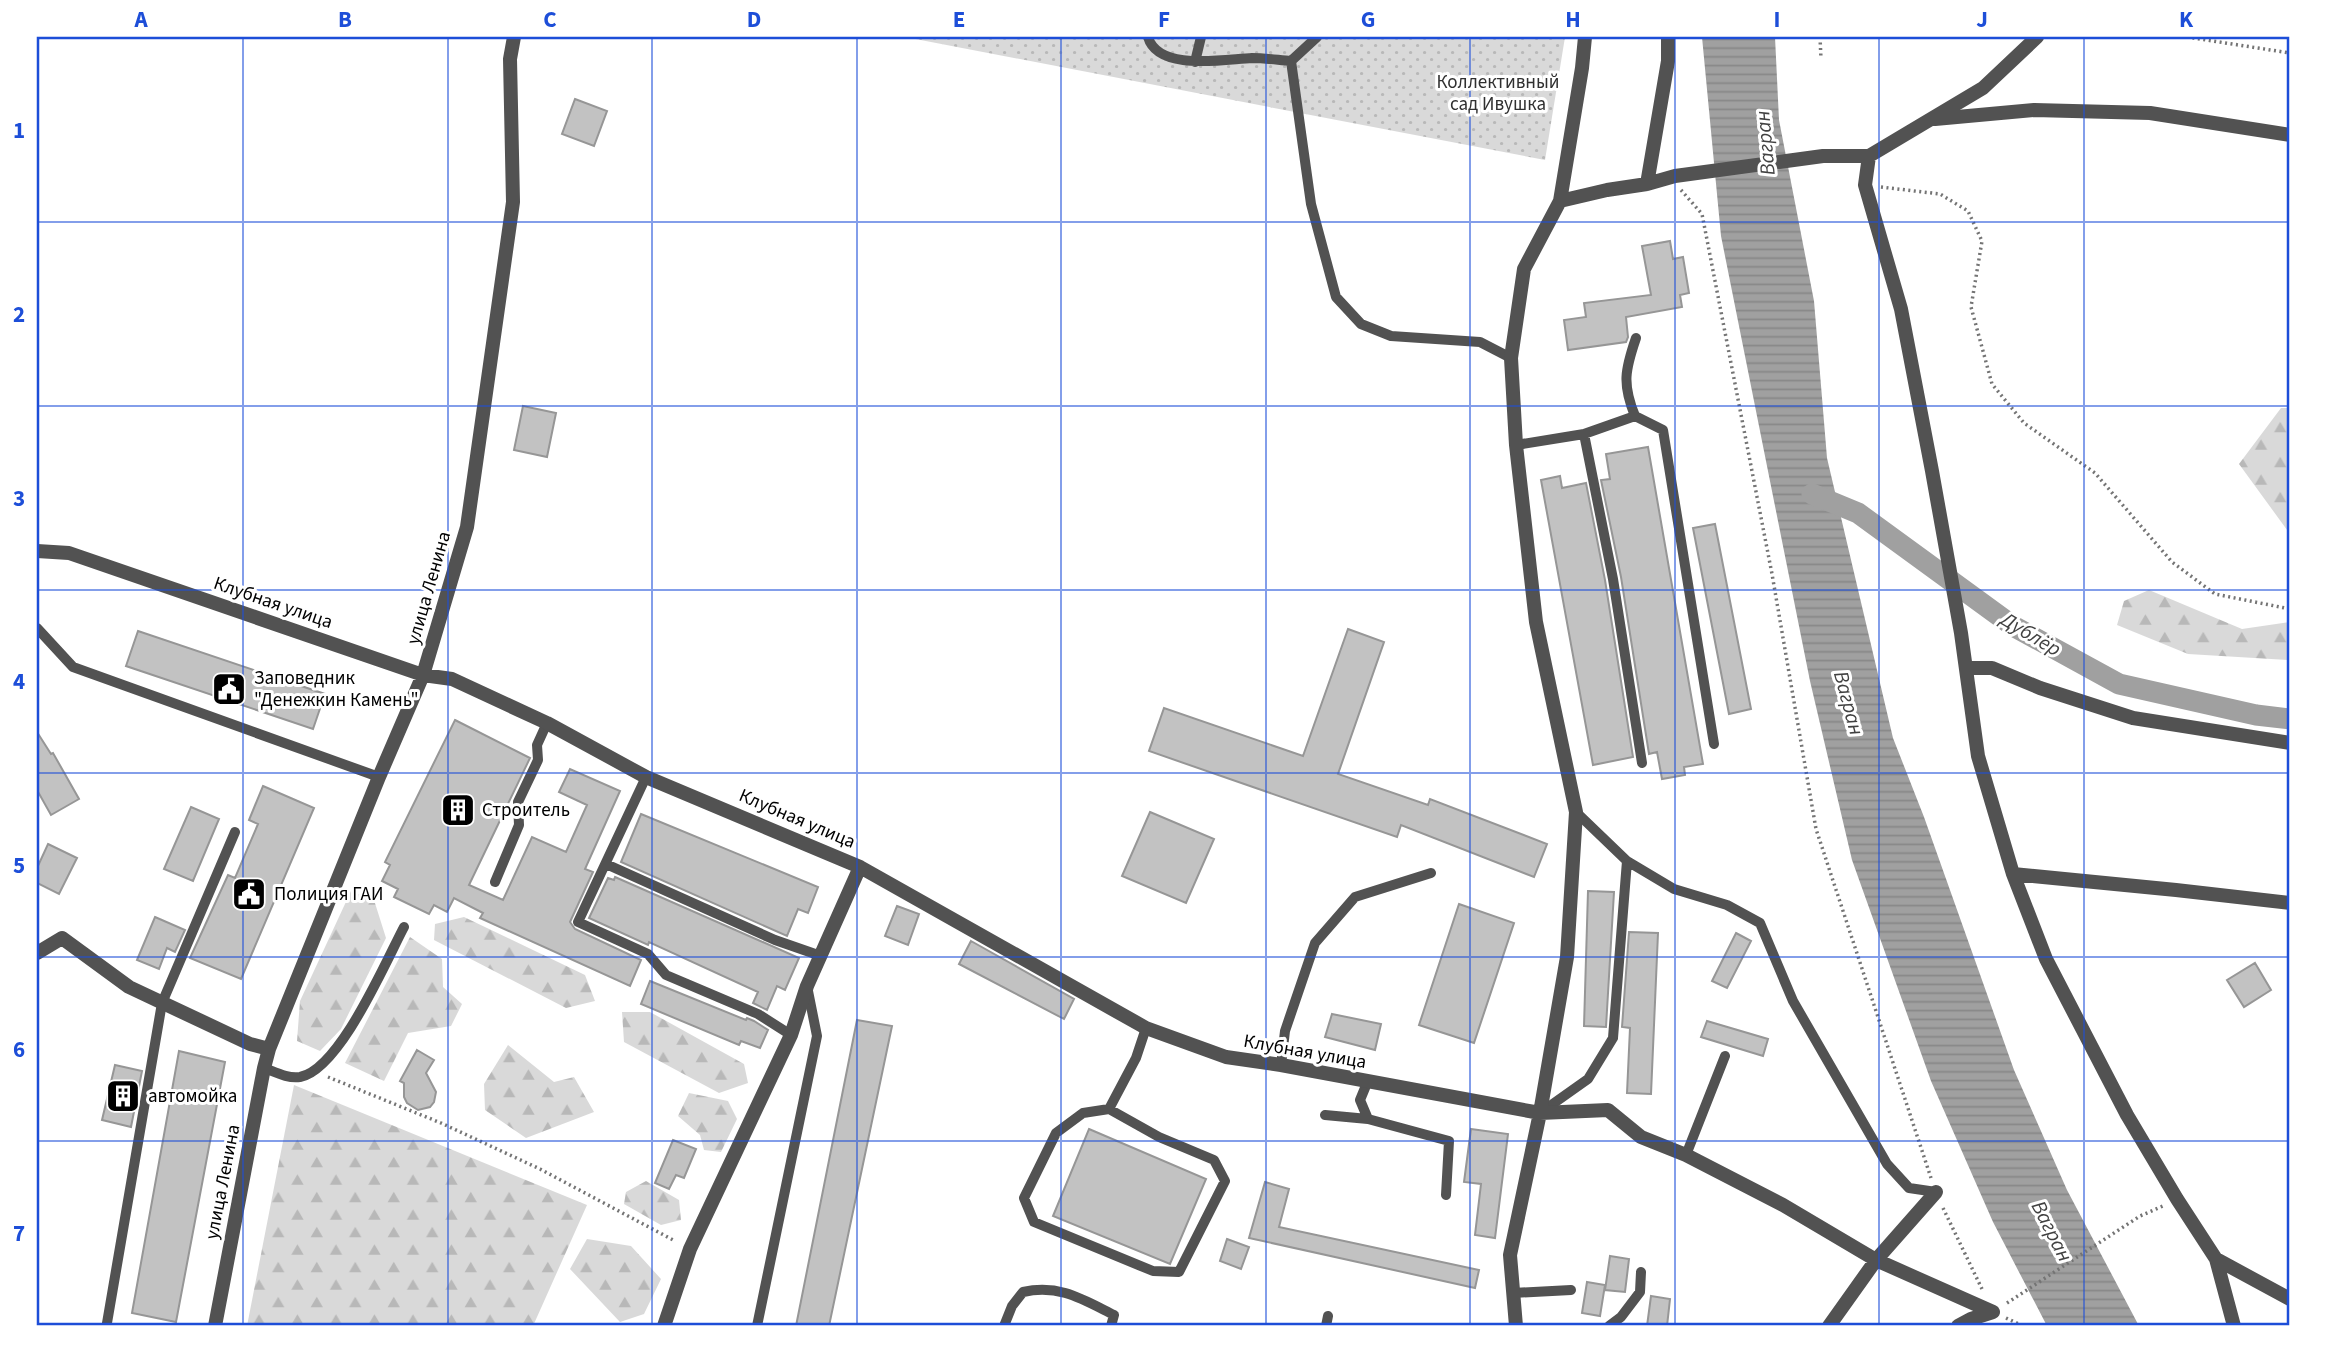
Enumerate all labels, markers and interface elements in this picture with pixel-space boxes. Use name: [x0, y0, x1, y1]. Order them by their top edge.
text: A: [133, 3, 148, 36]
text: B: [338, 3, 352, 36]
text: C: [543, 3, 557, 36]
text: D: [747, 3, 761, 36]
text: E: [953, 3, 965, 36]
text: F: [1158, 3, 1170, 36]
text: G: [1361, 3, 1375, 36]
text: H: [1565, 3, 1581, 36]
text: I: [1774, 3, 1780, 36]
text: J: [1976, 3, 1988, 36]
text: K: [2179, 3, 2194, 36]
park label: Коллективный сад Ивушка: [1436, 69, 1560, 118]
water label: Вагран: [1747, 109, 1783, 177]
text: 1: [13, 114, 25, 147]
text: 2: [13, 298, 25, 331]
text: 3: [13, 482, 25, 515]
street label: улица Ленина: [400, 528, 458, 648]
street label: Клубная улица: [210, 570, 336, 636]
water label: Дублёр: [1993, 603, 2067, 664]
text: 4: [13, 665, 25, 698]
place label: Заповедник "Денежкин Камень": [254, 665, 419, 714]
water label: Вагран: [1826, 668, 1872, 738]
public building icon: Заповедник "Денежкин Камень": [210, 670, 248, 708]
street label: Клубная улица: [735, 782, 859, 856]
building icon: Строитель: [439, 791, 477, 829]
place label: Строитель: [482, 797, 570, 824]
text: 5: [13, 849, 25, 882]
public building icon: Полиция ГАИ: [230, 875, 268, 913]
place label: Полиция ГАИ: [274, 881, 383, 908]
street label: Клубная улица: [1241, 1028, 1369, 1076]
text: 6: [13, 1033, 25, 1066]
building icon: автомойка: [104, 1077, 142, 1115]
place label: автомойка: [148, 1083, 237, 1110]
street label: улица Ленина: [199, 1122, 247, 1242]
water label: Вагран: [2024, 1195, 2080, 1267]
text: 7: [13, 1217, 25, 1250]

